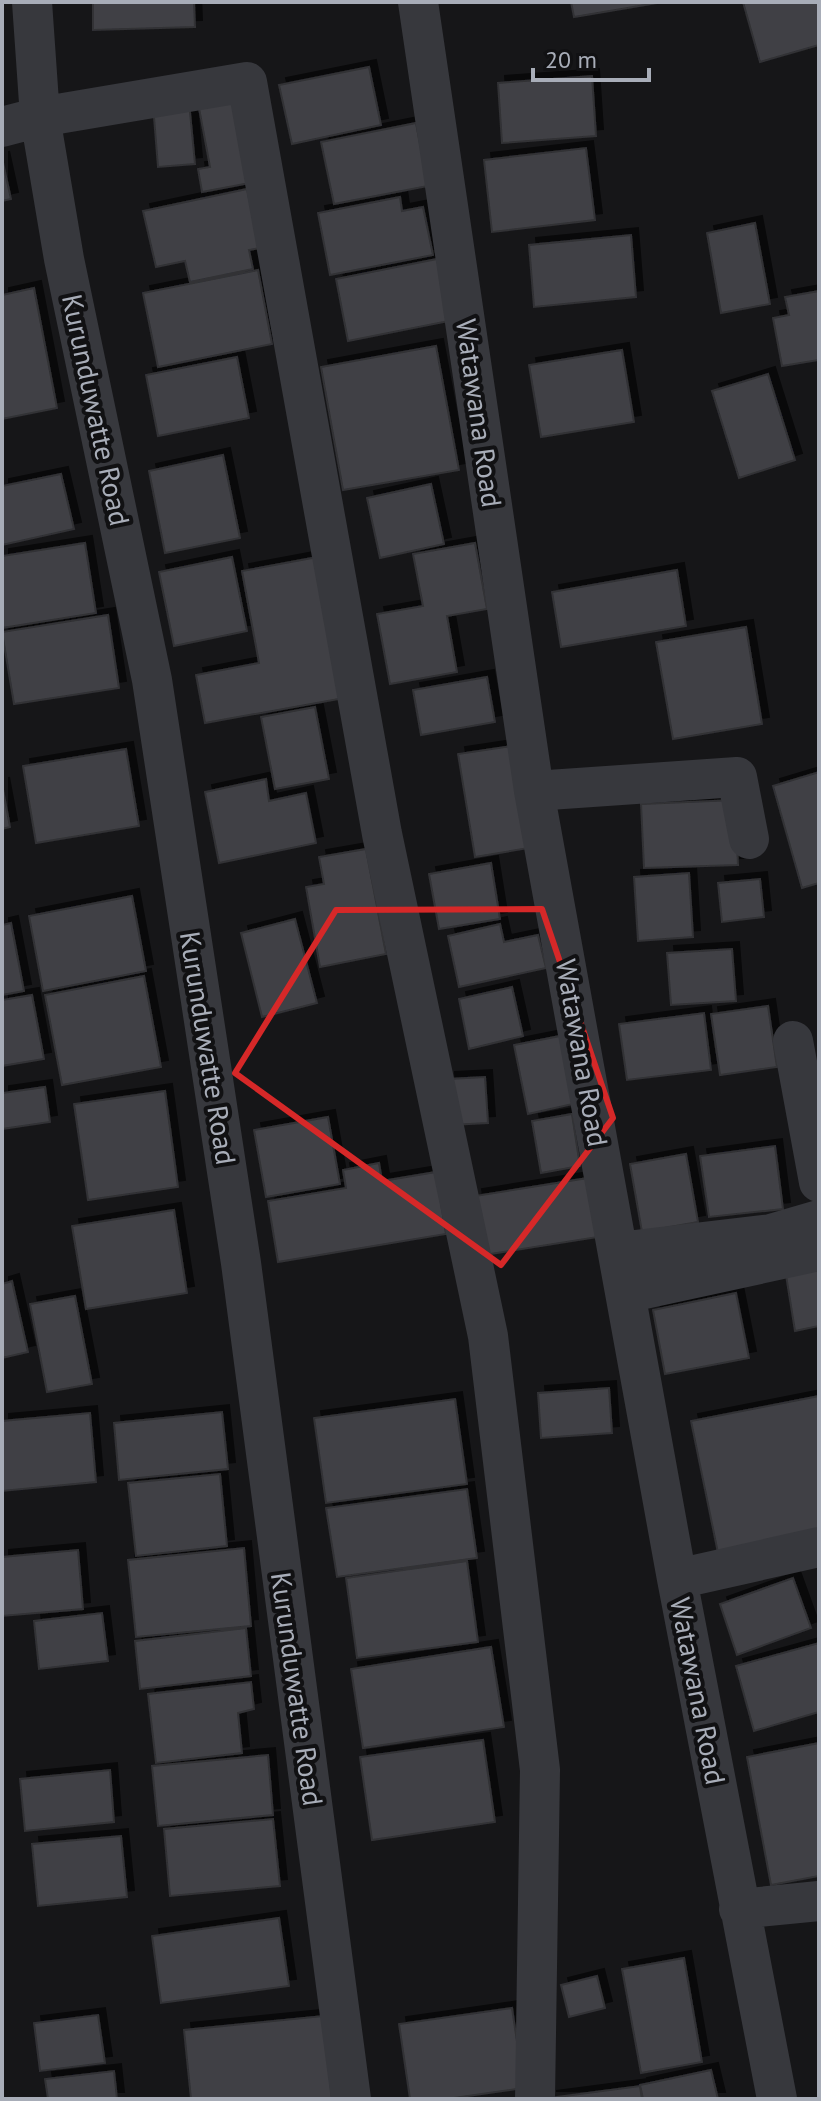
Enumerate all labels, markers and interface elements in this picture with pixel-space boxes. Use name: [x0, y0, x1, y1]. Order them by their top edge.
scale bar: [533, 32, 649, 82]
text: 20 m: [545, 44, 597, 75]
street label: Kurunduwatte Road: [54, 291, 139, 529]
street label: Watawana Road: [448, 316, 511, 509]
street label: Kurunduwatte Road: [172, 929, 245, 1167]
street label: Watawana Road: [548, 956, 617, 1150]
street label: Kurunduwatte Road: [263, 1570, 332, 1808]
street label: Watawana Road: [662, 1594, 735, 1788]

